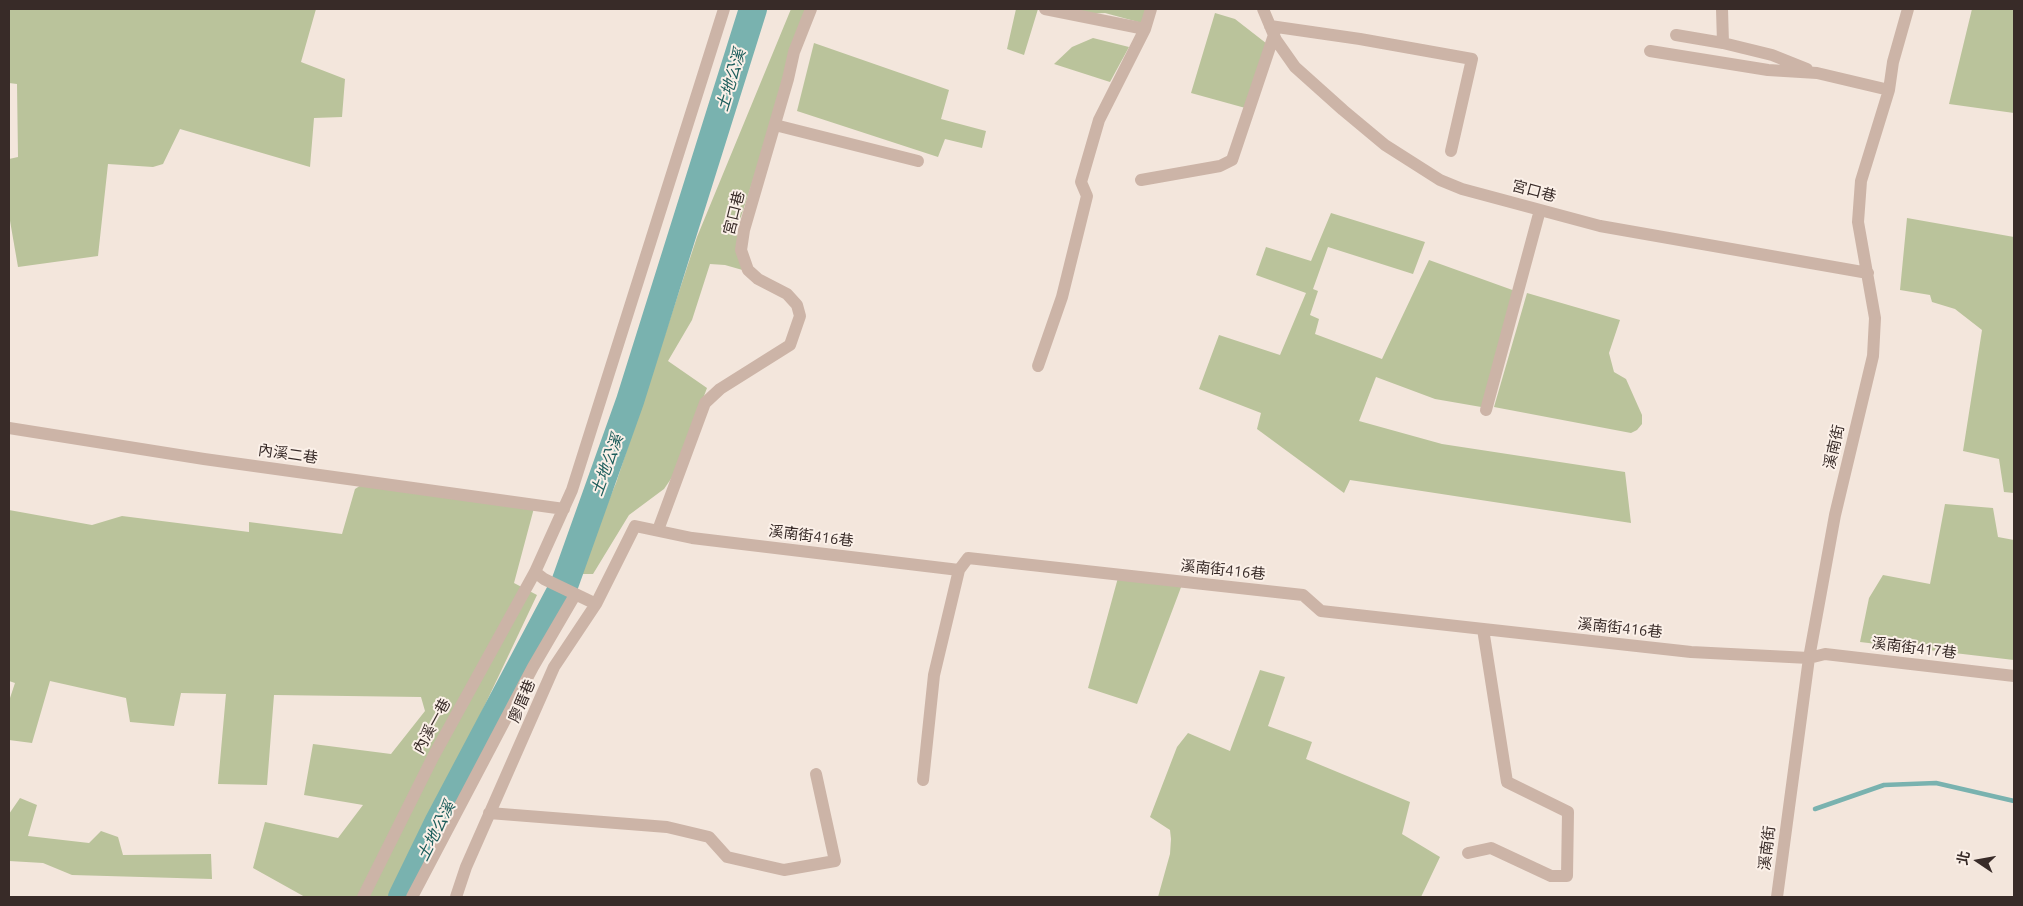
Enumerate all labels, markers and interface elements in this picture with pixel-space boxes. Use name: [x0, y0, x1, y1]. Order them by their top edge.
water label: 土地公溪: [712, 47, 750, 113]
street label: 宮口巷: [1510, 176, 1558, 206]
street label: 宮口巷: [720, 189, 748, 237]
street label: 溪南街: [1820, 423, 1848, 471]
water label: 土地公溪: [587, 432, 627, 498]
street label: 內溪二巷: [257, 441, 319, 467]
street label: 溪南街416巷: [768, 522, 854, 550]
street label: 溪南街416巷: [1180, 557, 1266, 583]
street label: 溪南街416巷: [1577, 615, 1663, 641]
street label: 溪南街417巷: [1871, 634, 1957, 662]
street label: 廖厝巷: [505, 677, 539, 725]
street label: 內溪一巷: [410, 695, 454, 757]
water label: 土地公溪: [413, 798, 459, 864]
street label: 溪南街: [1755, 825, 1779, 871]
north arrow: [1953, 836, 2003, 886]
text: 北: [1954, 849, 1973, 866]

